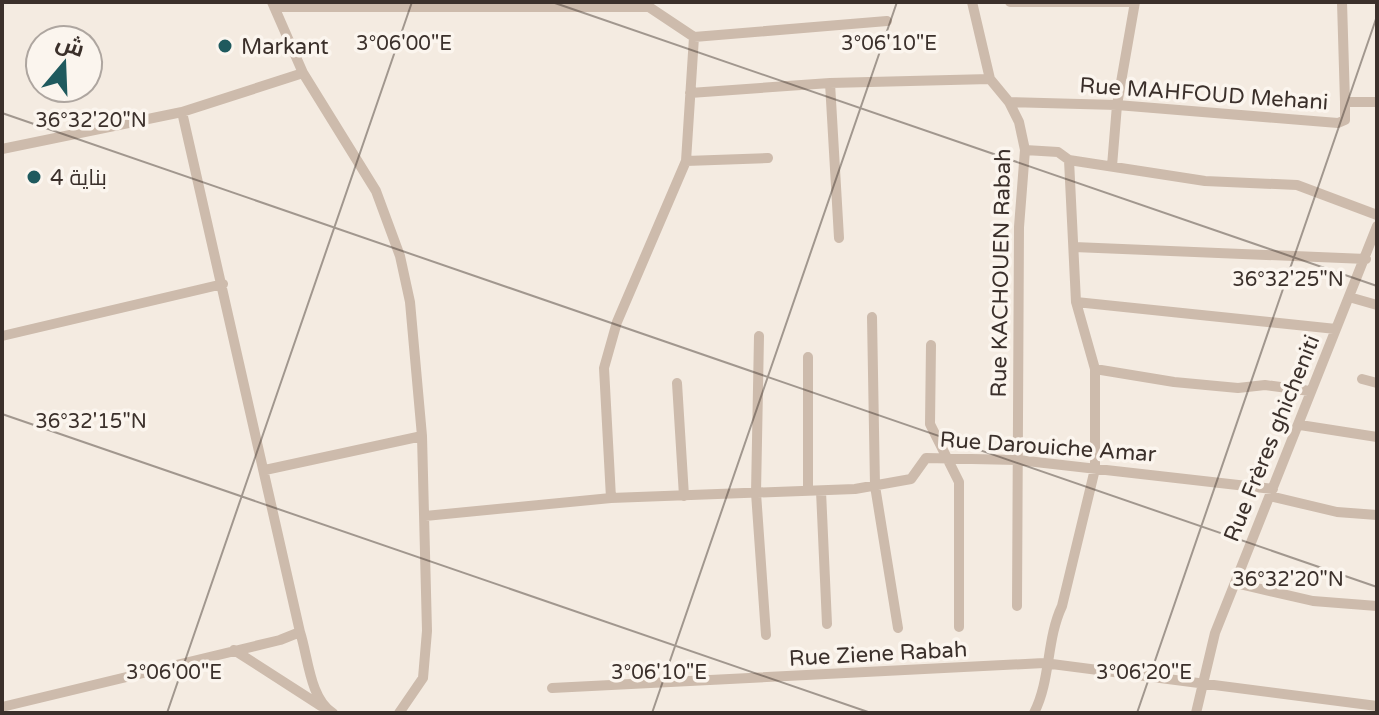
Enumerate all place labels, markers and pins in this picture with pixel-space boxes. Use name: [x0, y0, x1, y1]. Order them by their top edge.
place label: Markant: [241, 34, 329, 60]
marker: Markant: [216, 37, 234, 55]
place label: بناية 4: [50, 165, 107, 191]
marker: بناية 4: [25, 168, 43, 186]

